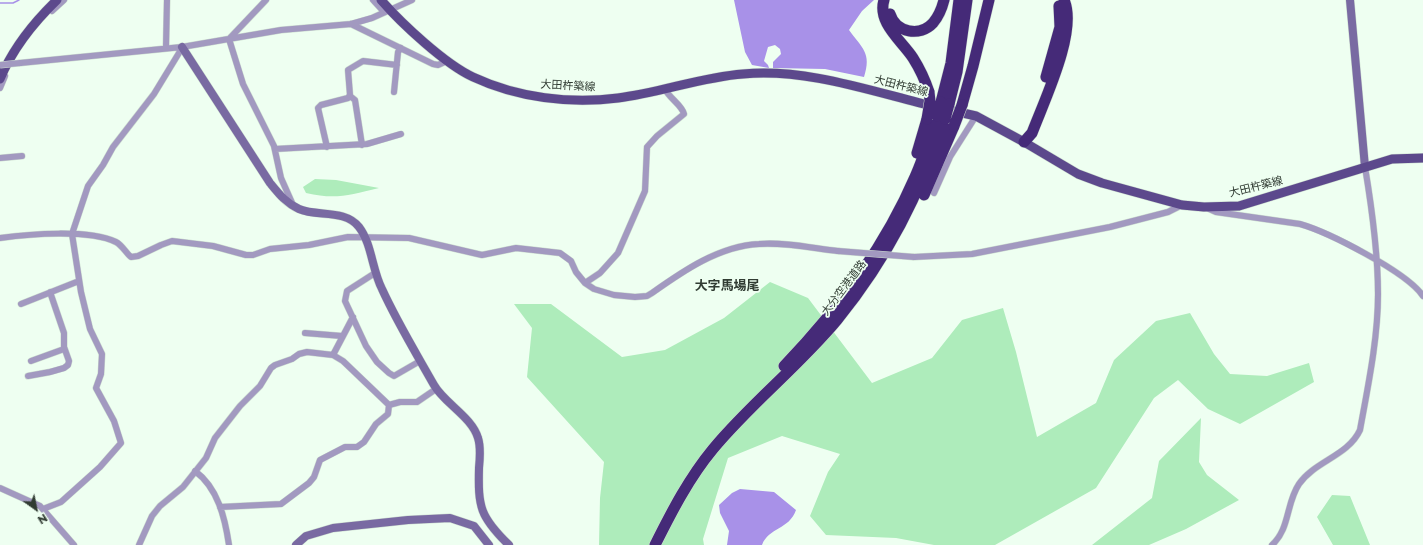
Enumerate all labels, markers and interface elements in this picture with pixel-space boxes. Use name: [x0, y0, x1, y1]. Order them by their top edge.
street label: 大田杵築線: [873, 73, 929, 99]
street label: 大田杵築線: [540, 78, 596, 94]
street label: 大田杵築線: [1228, 174, 1284, 200]
street label: 大分空港道路: [819, 258, 869, 318]
district label: 大字馬場尾: [695, 278, 759, 294]
north arrow: [16, 489, 56, 529]
text: N: [35, 511, 50, 527]

